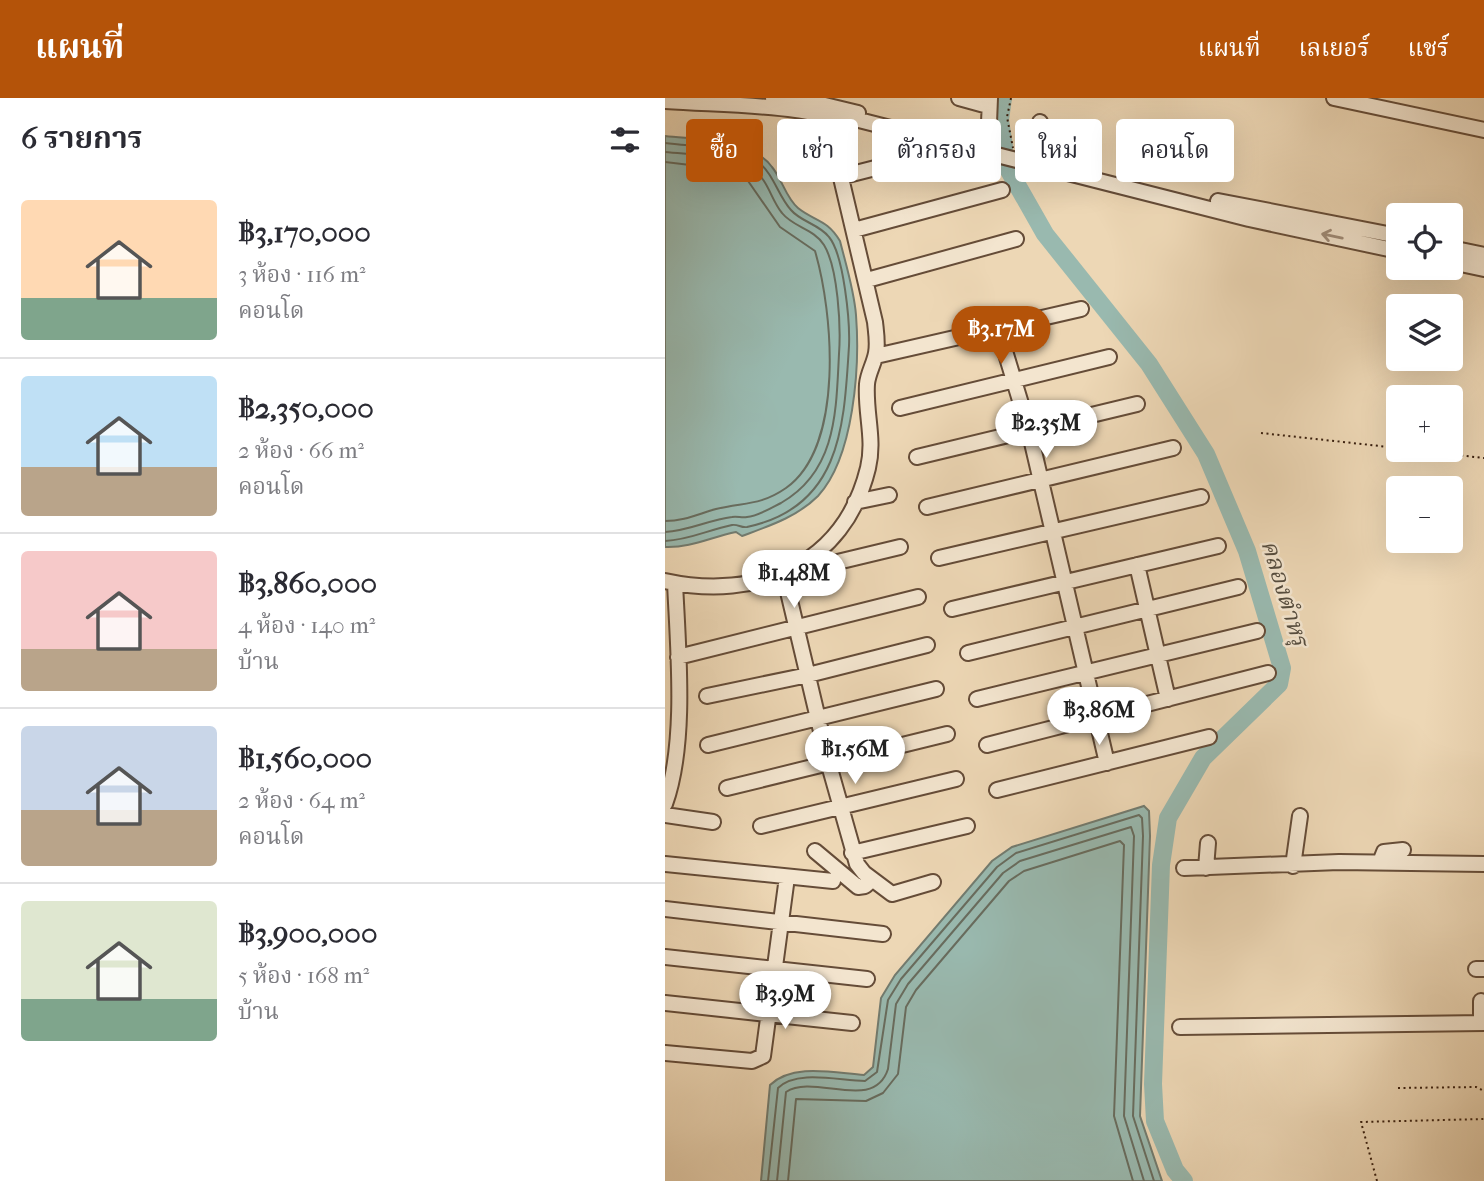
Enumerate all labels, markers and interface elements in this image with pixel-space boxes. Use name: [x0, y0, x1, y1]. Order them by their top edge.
text: แผนที่: [35, 28, 124, 67]
text: แผนที่: [1198, 34, 1261, 62]
text: เลเยอร์: [1299, 34, 1370, 62]
text: แชร์: [1408, 34, 1449, 62]
chip: ซื้อ: [686, 119, 763, 182]
chip: เช่า: [777, 119, 858, 182]
chip: ตัวกรอง: [872, 119, 1001, 182]
chip: ใหม่: [1015, 119, 1102, 182]
chip: คอนโด: [1116, 119, 1234, 182]
text: 6 รายการ: [21, 121, 143, 156]
icon: filters: [606, 121, 644, 159]
map controls: [1386, 203, 1463, 553]
button: locate: [1386, 203, 1463, 280]
text: ฿3,170,000: [238, 215, 371, 250]
icon: home: [77, 228, 161, 312]
one-way arrow: [1321, 229, 1343, 242]
text: 3 ห้อง · 116 m²: [238, 261, 366, 288]
button: layers: [1386, 294, 1463, 371]
text: คอนโด: [238, 297, 305, 324]
pin: ฿3.17M: [944, 306, 1058, 366]
text: ฿3.17M: [967, 315, 1035, 342]
button: +: [1386, 385, 1463, 462]
text: ฿2,350,000: [238, 391, 374, 426]
pin: ฿2.35M: [989, 400, 1103, 460]
icon: home: [77, 404, 161, 488]
text: ฿2.35M: [1011, 409, 1081, 436]
text: 2 ห้อง · 66 m²: [238, 437, 364, 464]
text: คอนโด: [238, 473, 305, 500]
button: −: [1386, 476, 1463, 553]
water label: คลองตำหรุ: [1254, 536, 1315, 652]
pin: ฿1.48M: [737, 550, 851, 610]
text: ฿1.48M: [758, 559, 830, 586]
text: ฿3,860,000: [238, 566, 377, 601]
icon: home: [77, 579, 161, 663]
text: 4 ห้อง · 140 m²: [238, 612, 375, 639]
text: บ้าน: [238, 648, 279, 675]
pin: ฿3.86M: [1042, 688, 1156, 747]
text: ฿3.86M: [1063, 696, 1135, 723]
pin: ฿1.56M: [798, 726, 912, 786]
text: ฿1.56M: [821, 735, 889, 762]
text: ฿1,560,000: [238, 741, 372, 776]
icon: home: [77, 754, 161, 838]
text: 2 ห้อง · 64 m²: [238, 787, 365, 814]
text: คอนโด: [238, 823, 305, 850]
text: ฿3,900,000: [238, 916, 377, 951]
icon: home: [77, 929, 161, 1013]
text: 5 ห้อง · 168 m²: [238, 962, 369, 989]
pin: ฿3.9M: [736, 972, 834, 1031]
text: ฿3.9M: [755, 980, 815, 1007]
text: บ้าน: [238, 998, 279, 1025]

